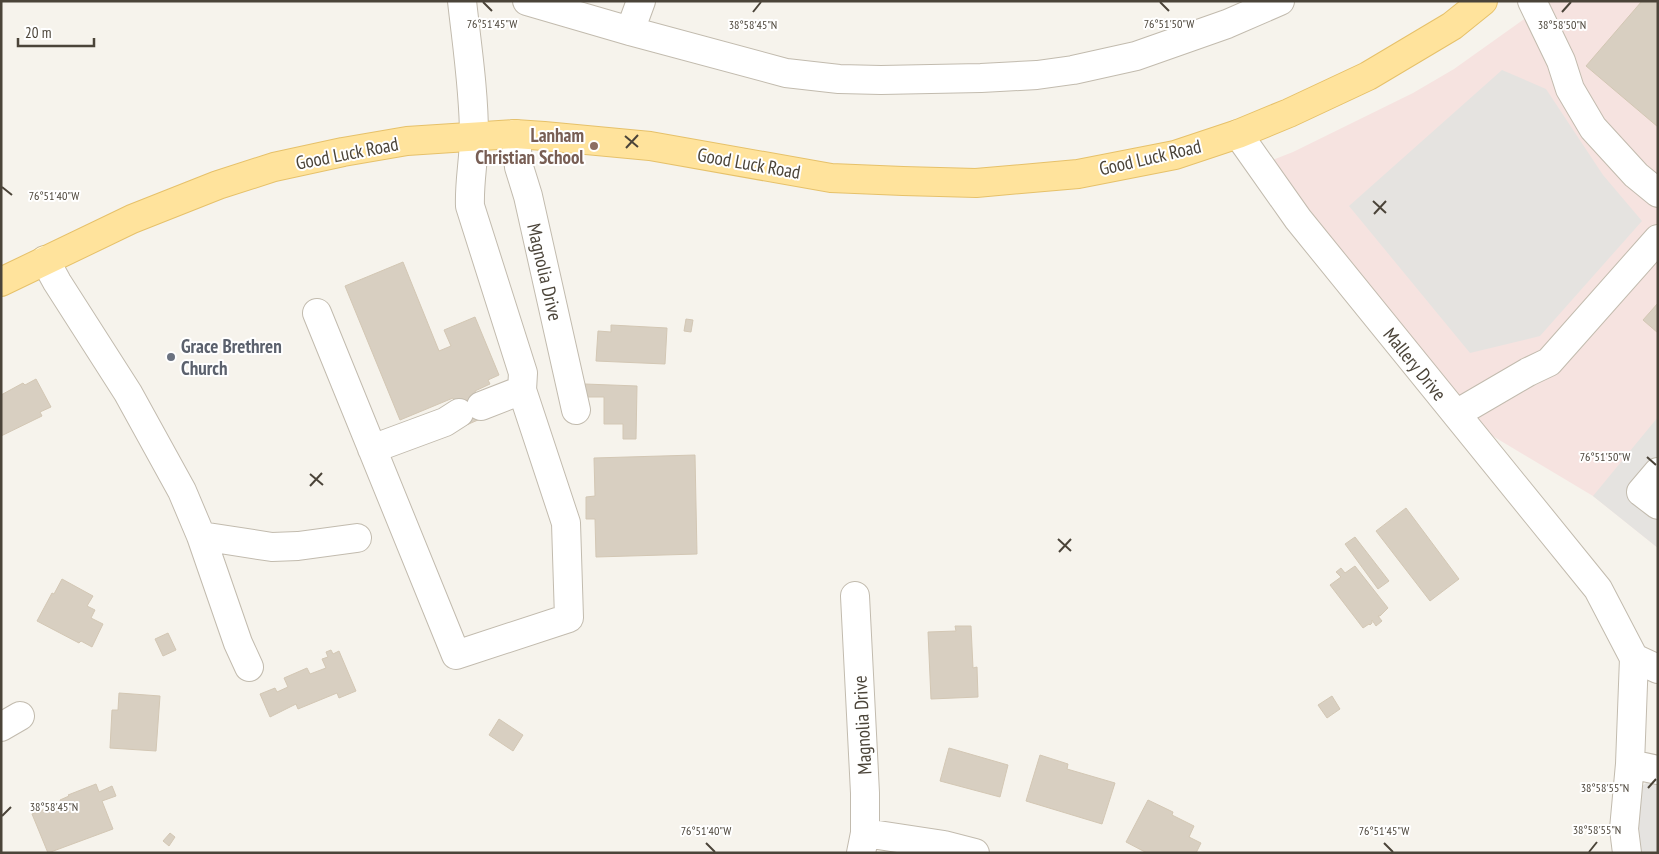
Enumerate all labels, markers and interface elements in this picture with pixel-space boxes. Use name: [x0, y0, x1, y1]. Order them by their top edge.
scale bar: [18, 15, 94, 47]
text: 76°51'45"W: [467, 16, 517, 31]
text: 76°51'50"W: [1144, 16, 1194, 31]
text: 38°58'45"N: [729, 17, 777, 32]
text: 38°58'50"N: [1538, 17, 1586, 32]
text: 20 m: [25, 23, 51, 42]
place label: Lanham Christian School: [475, 123, 584, 169]
street label: Good Luck Road: [294, 131, 400, 175]
street label: Good Luck Road: [1097, 134, 1203, 180]
marker: Lanham Christian School: [588, 140, 600, 152]
street label: Good Luck Road: [696, 142, 802, 184]
text: 76°51'40"W: [29, 188, 79, 203]
street label: Magnolia Drive: [522, 221, 568, 323]
street label: Mallery Drive: [1378, 323, 1452, 405]
place label: Grace Brethren Church: [181, 334, 282, 380]
marker: Grace Brethren Church: [165, 351, 177, 363]
text: 76°51'50"W: [1580, 449, 1630, 464]
street label: Magnolia Drive: [847, 675, 877, 775]
text: 38°58'55"N: [1581, 780, 1629, 795]
text: 38°58'45"N: [30, 799, 78, 814]
text: 38°58'55"N: [1573, 822, 1621, 837]
text: 76°51'40"W: [681, 823, 731, 838]
text: 76°51'45"W: [1359, 823, 1409, 838]

